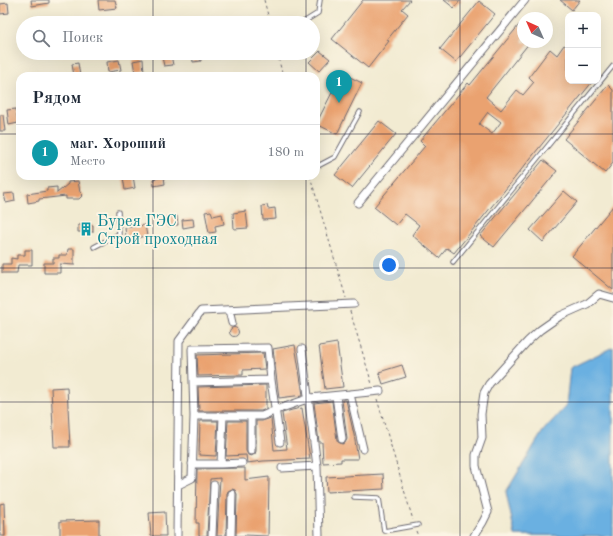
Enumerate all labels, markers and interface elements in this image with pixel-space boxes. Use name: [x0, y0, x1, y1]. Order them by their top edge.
north arrow: [517, 12, 553, 48]
map controls: [565, 12, 601, 84]
button: +: [565, 12, 601, 48]
search box: [16, 16, 320, 60]
icon: search: [30, 27, 52, 49]
text: Поиск: [62, 31, 103, 46]
button: −: [565, 48, 601, 84]
pin: 1: [326, 70, 352, 103]
text: Рядом: [32, 90, 81, 107]
text: маг. Хороший: [70, 137, 166, 152]
text: 1: [41, 146, 49, 159]
text: 180 m: [267, 146, 304, 159]
text: Место: [70, 155, 105, 168]
place label: Бурея ГЭС Строй проходная: [97, 214, 217, 248]
building icon: Бурея ГЭС Строй проходная: [78, 221, 94, 237]
your location: [379, 255, 399, 275]

